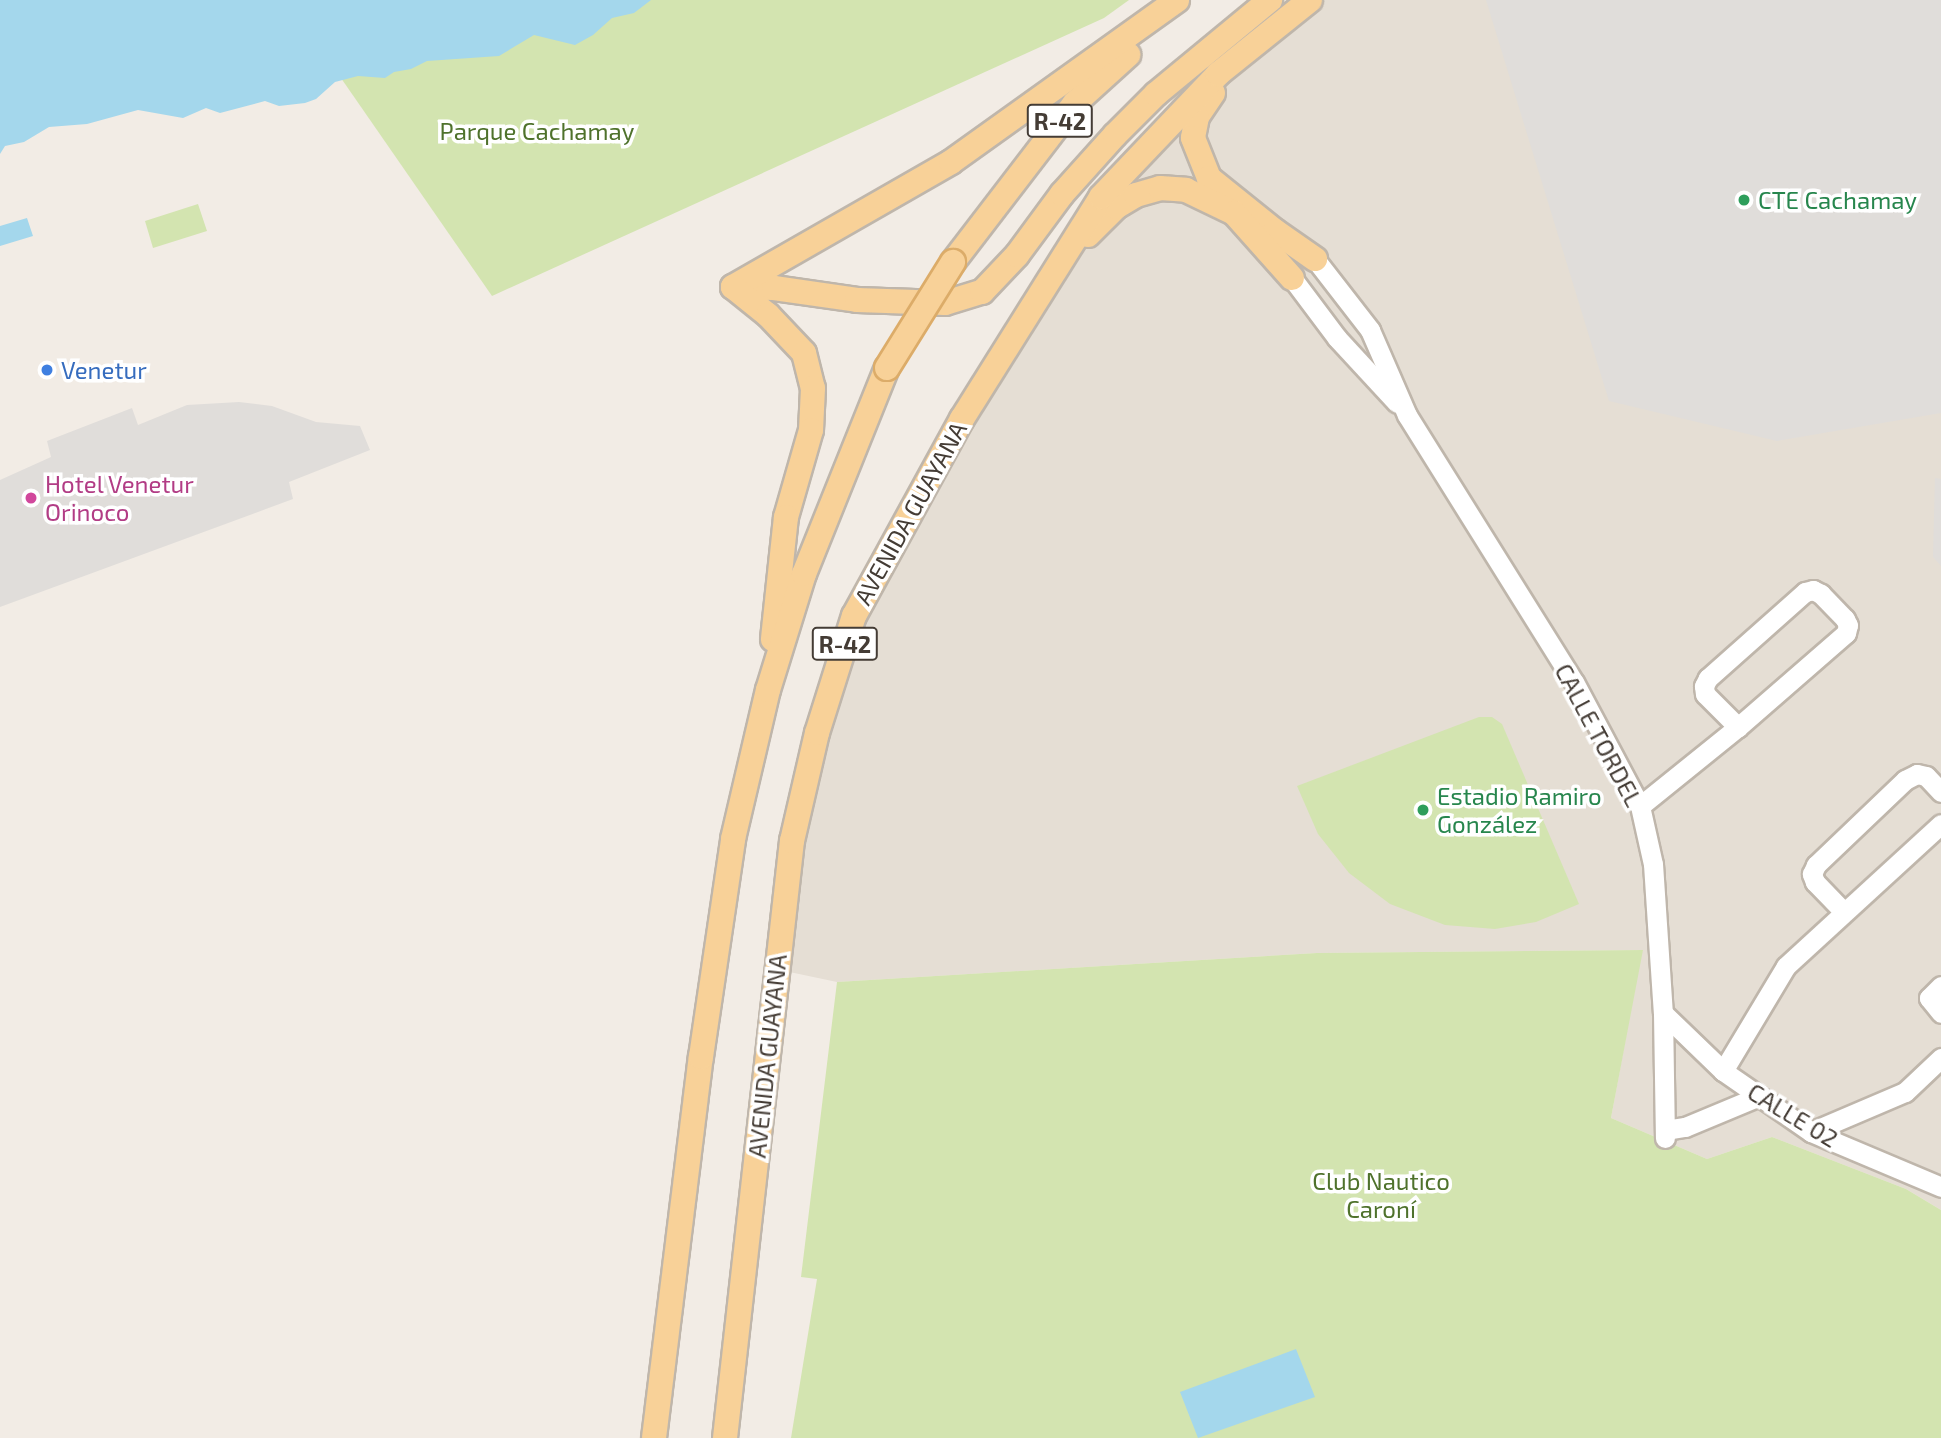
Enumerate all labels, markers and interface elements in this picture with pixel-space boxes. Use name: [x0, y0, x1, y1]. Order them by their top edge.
road number: R-42: [1027, 102, 1093, 140]
park label: Parque Cachamay: [440, 117, 634, 145]
place label: CTE Cachamay: [1758, 186, 1917, 214]
marker: CTE Cachamay: [1736, 192, 1752, 208]
place label: Venetur: [61, 356, 147, 384]
marker: Venetur: [39, 362, 55, 378]
street label: AVENIDA GUAYANA: [848, 416, 972, 610]
place label: Hotel Venetur Orinoco: [45, 470, 195, 526]
marker: Hotel Venetur Orinoco: [23, 490, 39, 506]
road number: R-42: [812, 624, 878, 664]
street label: CALLE TORDEL: [1549, 658, 1649, 812]
place label: Estadio Ramiro González: [1437, 782, 1602, 838]
marker: Estadio Ramiro González: [1415, 802, 1431, 818]
street label: AVENIDA GUAYANA: [742, 952, 792, 1160]
street label: CALLE 02: [1743, 1077, 1843, 1153]
park label: Club Nautico Caroní: [1312, 1167, 1450, 1223]

